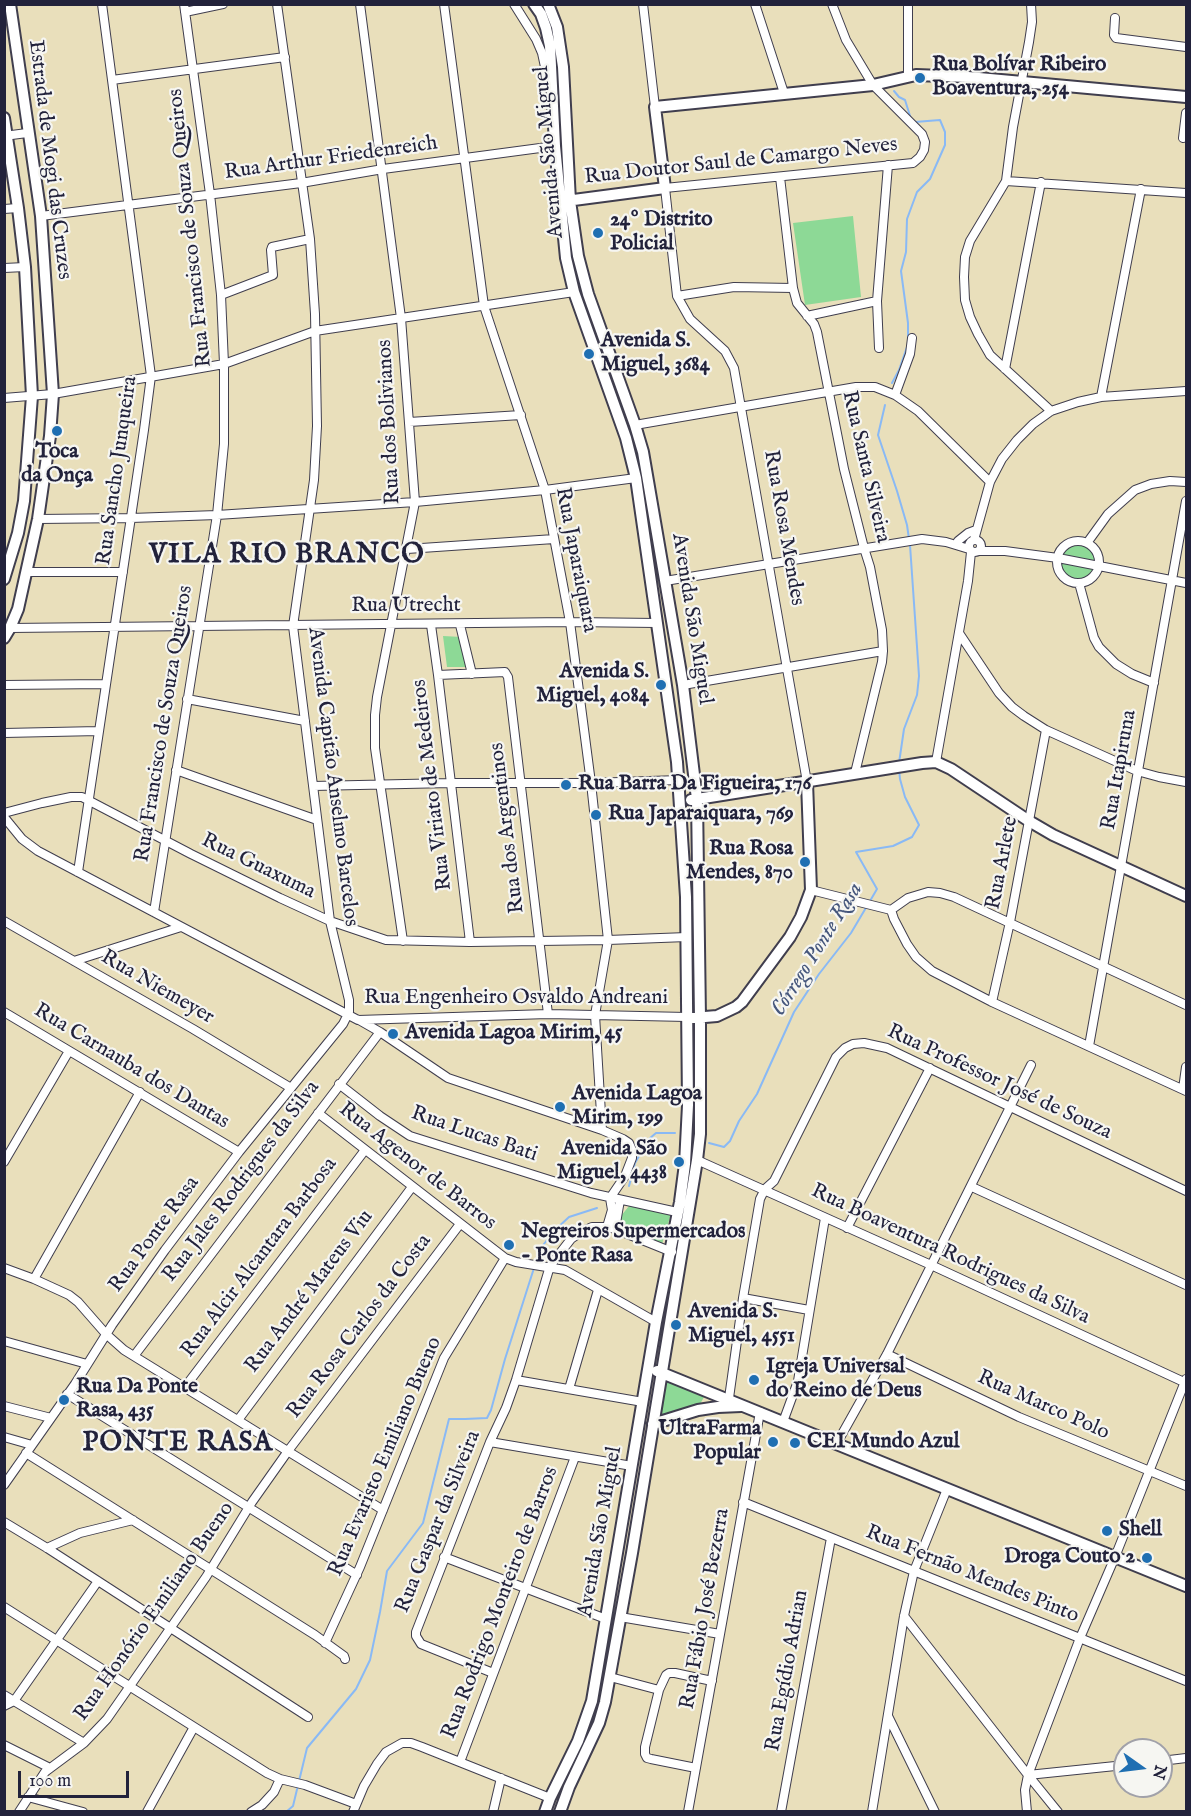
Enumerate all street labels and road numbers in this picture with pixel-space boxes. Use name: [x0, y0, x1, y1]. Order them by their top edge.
street label: Estrada de Mogi das Cruzes: [22, 39, 76, 281]
street label: Avenida São Miguel: [530, 65, 570, 239]
street label: Rua Francisco de Souza Queiros: [164, 88, 218, 368]
street label: Rua Arthur Friedenreich: [223, 132, 439, 186]
street label: Rua Doutor Saul de Camargo Neves: [583, 133, 899, 191]
street label: Rua dos Bolivianos: [373, 339, 407, 505]
street label: Rua Sancho Junqueira: [92, 375, 144, 567]
street label: Rua Santa Silveira: [835, 388, 895, 546]
street label: Rua Rosa Mendes: [757, 448, 809, 608]
street label: Rua Japaraiquara: [549, 485, 601, 635]
street label: Avenida São Miguel: [665, 532, 717, 706]
street label: Rua Francisco de Souza Queiros: [131, 584, 199, 864]
street label: Rua Utrecht: [351, 594, 461, 620]
street label: Avenida Capitão Anselmo Barcelos: [301, 626, 363, 928]
street label: Rua Viriato de Medeiros: [408, 678, 458, 892]
street label: Rua Itapiruna: [1097, 708, 1143, 832]
street label: Rua dos Argentinos: [485, 741, 531, 915]
street label: Rua Arlete: [982, 814, 1024, 912]
street label: Rua Guaxuma: [197, 829, 319, 905]
street label: Rua Niemeyer: [96, 945, 218, 1031]
street label: Rua Engenheiro Osvaldo Andreani: [364, 986, 668, 1012]
street label: Rua Carnauba dos Dantas: [29, 999, 233, 1135]
street label: Rua Professor José de Souza: [883, 1020, 1115, 1146]
street label: Rua Jales Rodrigues da Silva: [158, 1076, 326, 1288]
street label: Rua Agenor de Barros: [333, 1098, 501, 1236]
street label: Rua Lucas Bati: [407, 1102, 541, 1168]
street label: Rua Alcir Alcantara Barbosa: [177, 1153, 343, 1363]
street label: Rua Ponte Rasa: [104, 1172, 206, 1298]
street label: Rua Boaventura Rodrigues da Silva: [807, 1179, 1093, 1331]
street label: Rua André Mateus Viu: [240, 1206, 380, 1378]
street label: Rua Rosa Carlos da Costa: [282, 1230, 438, 1424]
street label: Rua Evaristo Emiliano Bueno: [324, 1333, 448, 1581]
street label: Rua Marco Polo: [973, 1366, 1113, 1446]
street label: Rua Gaspar da Silveira: [391, 1427, 487, 1617]
street label: Avenida São Miguel: [574, 1445, 628, 1619]
street label: Rua Rodrigo Monteiro de Barros: [437, 1463, 565, 1743]
street label: Rua Honório Emiliano Bueno: [70, 1498, 240, 1726]
street label: Rua Fábio José Bezerra: [676, 1507, 736, 1711]
street label: Rua Fernão Mendes Pinto: [862, 1521, 1082, 1629]
street label: Rua Egídio Adrian: [761, 1588, 815, 1754]

